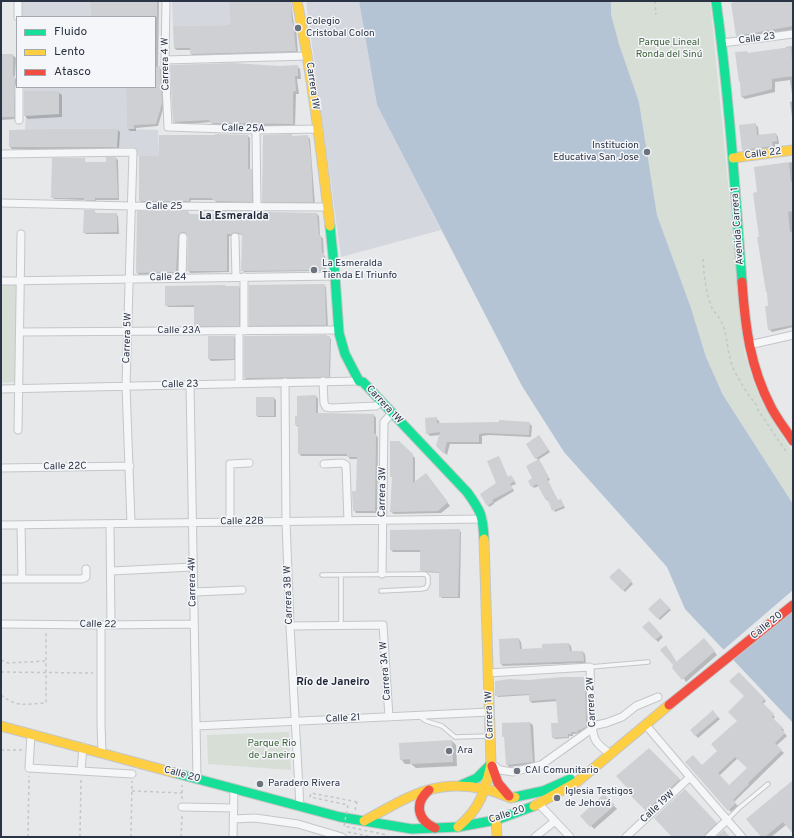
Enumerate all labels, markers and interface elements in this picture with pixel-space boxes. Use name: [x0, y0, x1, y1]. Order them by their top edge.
legend: [16, 16, 156, 88]
place label: Colegio Cristobal Colon: [306, 16, 375, 40]
marker: Colegio Cristobal Colon: [293, 23, 303, 33]
text: Fluido: [54, 24, 87, 40]
street label: Calle 23: [738, 30, 776, 48]
street label: Carrera 4 W: [160, 37, 172, 91]
park label: Parque Lineal Ronda del Sinú: [636, 37, 702, 60]
text: Lento: [54, 44, 85, 60]
street label: Carrera 1W: [303, 61, 321, 111]
text: Atasco: [54, 64, 91, 80]
street label: Calle 25A: [221, 123, 265, 135]
place label: Institucion Educativa San Jose: [553, 140, 639, 164]
street label: Calle 22: [744, 146, 782, 162]
marker: Institucion Educativa San Jose: [642, 147, 652, 157]
street label: Avenida Carrera 1: [729, 187, 747, 265]
street label: Calle 25: [145, 201, 183, 213]
district label: La Esmeralda: [199, 210, 269, 224]
place label: La Esmeralda Tienda El Triunfo: [322, 258, 397, 282]
marker: La Esmeralda Tienda El Triunfo: [309, 265, 319, 275]
street label: Calle 24: [149, 272, 187, 284]
street label: Carrera 5W: [121, 312, 135, 364]
street label: Calle 23A: [157, 325, 201, 337]
street label: Calle 23: [161, 379, 199, 391]
street label: Carrera 1W: [363, 383, 405, 427]
street label: Calle 22C: [43, 461, 87, 473]
street label: Carrera 3W: [377, 467, 389, 517]
street label: Calle 22B: [220, 516, 264, 528]
street label: Carrera 4W: [187, 557, 199, 607]
street label: Carrera 3B W: [282, 565, 296, 625]
street label: Calle 20: [749, 610, 785, 642]
street label: Calle 22: [79, 619, 117, 631]
street label: Carrera 3A W: [378, 641, 394, 701]
district label: Río de Janeiro: [296, 676, 370, 690]
street label: Carrera 2W: [585, 676, 599, 728]
street label: Carrera 1W: [483, 691, 497, 739]
street label: Calle 21: [325, 712, 361, 726]
park label: Parque Rio de Janeiro: [248, 738, 296, 762]
place label: Ara: [457, 745, 473, 757]
marker: Ara: [444, 746, 454, 756]
street label: Calle 20: [162, 764, 202, 786]
place label: CAI Comunitario: [525, 765, 598, 777]
marker: CAI Comunitario: [512, 766, 522, 776]
place label: Paradero Rivera: [268, 778, 340, 790]
marker: Paradero Rivera: [255, 779, 265, 789]
place label: Iglesia Testigos de Jehová: [565, 786, 633, 810]
street label: Calle 19W: [638, 788, 678, 826]
marker: Iglesia Testigos de Jehová: [552, 793, 562, 803]
street label: Calle 20: [487, 804, 527, 826]

